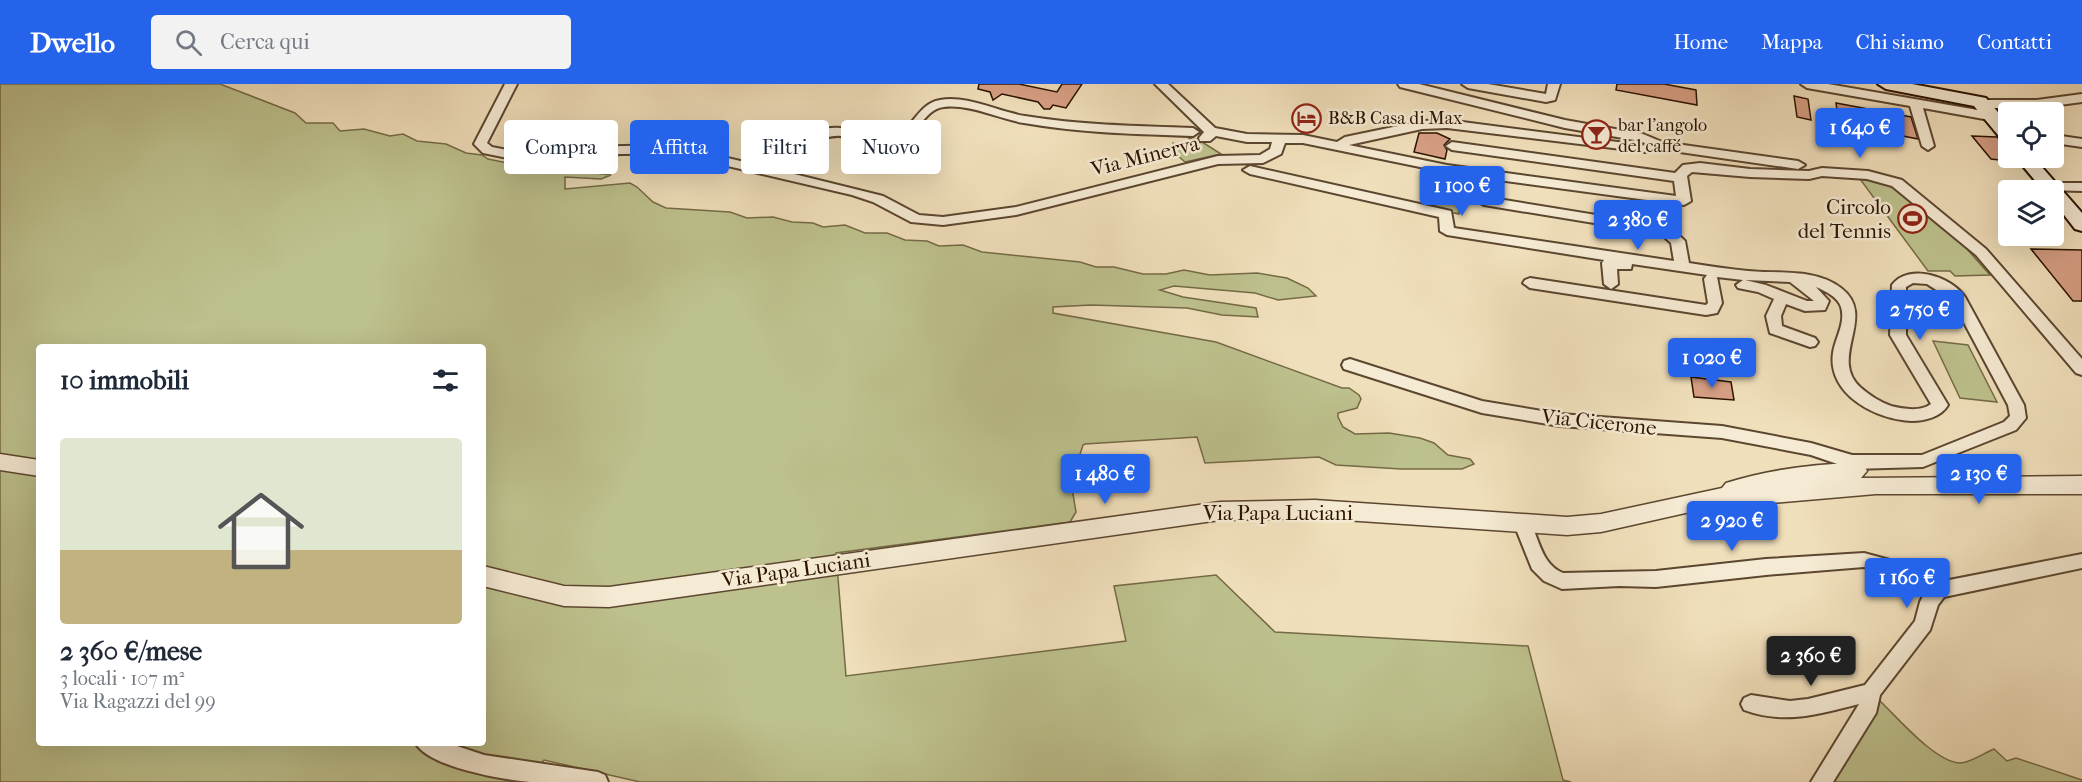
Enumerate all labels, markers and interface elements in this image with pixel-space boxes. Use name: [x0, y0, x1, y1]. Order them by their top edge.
search box: [151, 15, 571, 69]
text: Dwello: [30, 26, 115, 59]
icon: search: [172, 26, 205, 59]
text: Cerca qui: [220, 29, 310, 55]
text: Home: [1674, 30, 1728, 54]
text: Mappa: [1761, 30, 1823, 54]
text: Chi siamo: [1856, 30, 1944, 54]
text: Contatti: [1977, 30, 2052, 54]
hotel icon: B&B Casa di Max: [1291, 102, 1323, 134]
map controls: [1998, 102, 2064, 246]
button: locate: [1998, 102, 2064, 168]
place label: B&B Casa di Max: [1328, 108, 1463, 129]
pin: 1 640 €: [1805, 108, 1915, 159]
place label: bar l'angolo del caffé: [1617, 115, 1707, 157]
text: 1 640 €: [1829, 116, 1891, 139]
bar icon: bar l'angolo del caffé: [1581, 119, 1613, 151]
chip: Compra: [504, 120, 618, 174]
chip: Affitta: [630, 120, 729, 174]
chip: Filtri: [741, 120, 829, 174]
chip: Nuovo: [841, 120, 941, 174]
street label: Via Minerva: [1087, 131, 1202, 181]
pin: 1 100 €: [1407, 166, 1517, 217]
text: 1 100 €: [1434, 174, 1490, 197]
button: layers: [1998, 180, 2064, 246]
place label: Circolo del Tennis: [1798, 195, 1891, 243]
pin: 2 380 €: [1583, 200, 1693, 251]
sports icon: Circolo del Tennis: [1896, 203, 1928, 235]
text: 2 380 €: [1608, 208, 1668, 231]
pin: 2 750 €: [1865, 290, 1975, 341]
text: 2 750 €: [1890, 298, 1950, 321]
pin: 1 020 €: [1657, 338, 1767, 389]
text: 1 020 €: [1682, 346, 1742, 369]
icon: filters: [429, 364, 462, 397]
text: 10 immobili: [60, 365, 189, 396]
street label: Via Cicerone: [1539, 404, 1658, 440]
pin: 1 480 €: [1050, 454, 1160, 505]
pin: 2 130 €: [1924, 454, 2034, 505]
text: 1 480 €: [1075, 462, 1135, 485]
text: 2 130 €: [1950, 462, 2008, 485]
icon: home: [207, 477, 315, 585]
street label: Via Papa Luciani: [1202, 501, 1353, 525]
pin: 2 920 €: [1677, 501, 1787, 552]
text: 2 920 €: [1701, 509, 1763, 532]
street label: Via Papa Luciani: [719, 548, 872, 592]
pin: 1 160 €: [1852, 558, 1962, 609]
text: 1 160 €: [1879, 566, 1935, 589]
text: 2 360 €/mese: [60, 636, 202, 667]
pin: 2 360 €: [1756, 636, 1866, 687]
text: 2 360 €: [1781, 644, 1841, 667]
text: 3 locali · 107 m²: [60, 667, 184, 690]
text: Via Ragazzi del 99: [60, 690, 216, 713]

